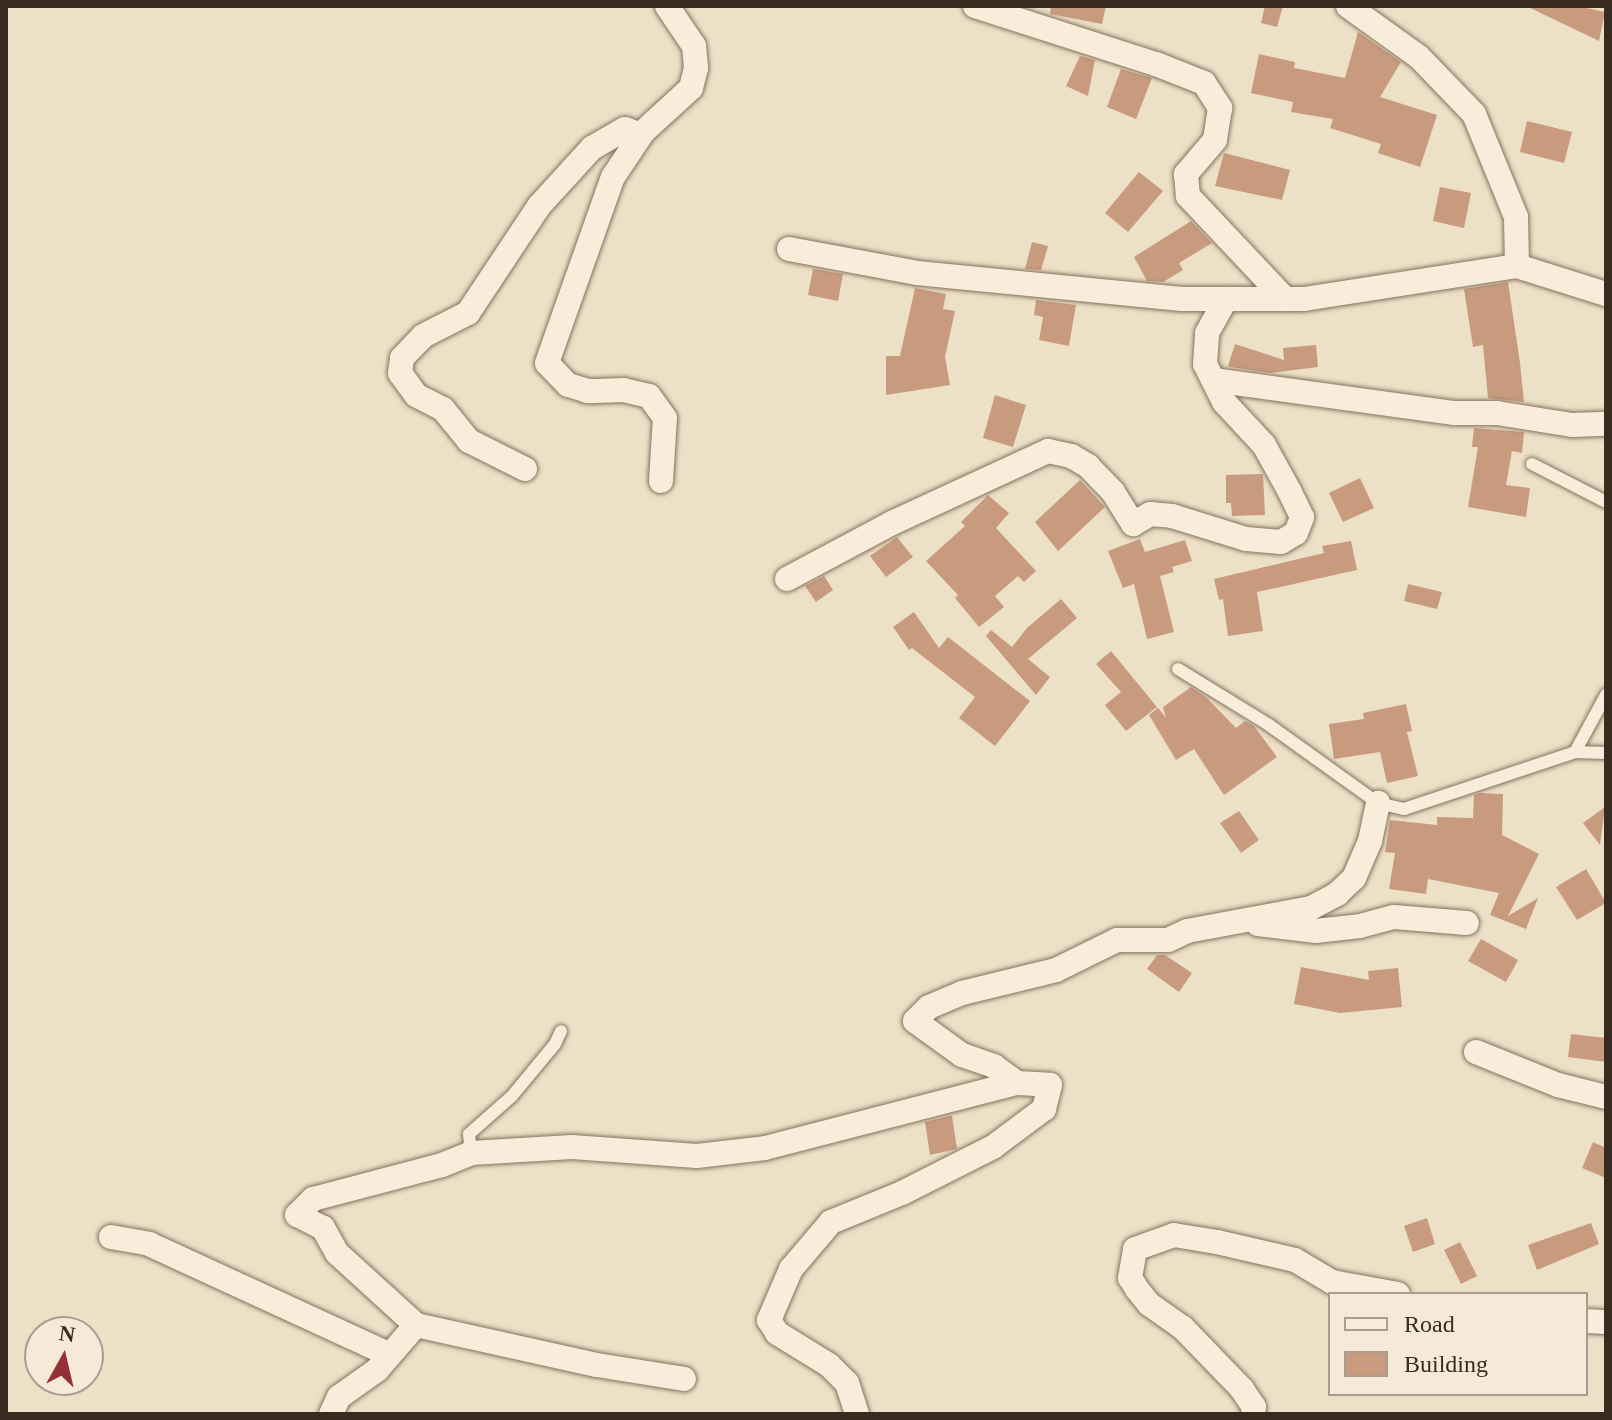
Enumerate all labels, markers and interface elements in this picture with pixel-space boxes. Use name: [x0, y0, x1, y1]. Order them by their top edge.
legend: [1328, 1292, 1588, 1396]
text: Road: [1404, 1311, 1455, 1337]
north arrow: [24, 1316, 104, 1396]
text: N: [58, 1320, 77, 1347]
text: Building: [1404, 1351, 1488, 1377]

